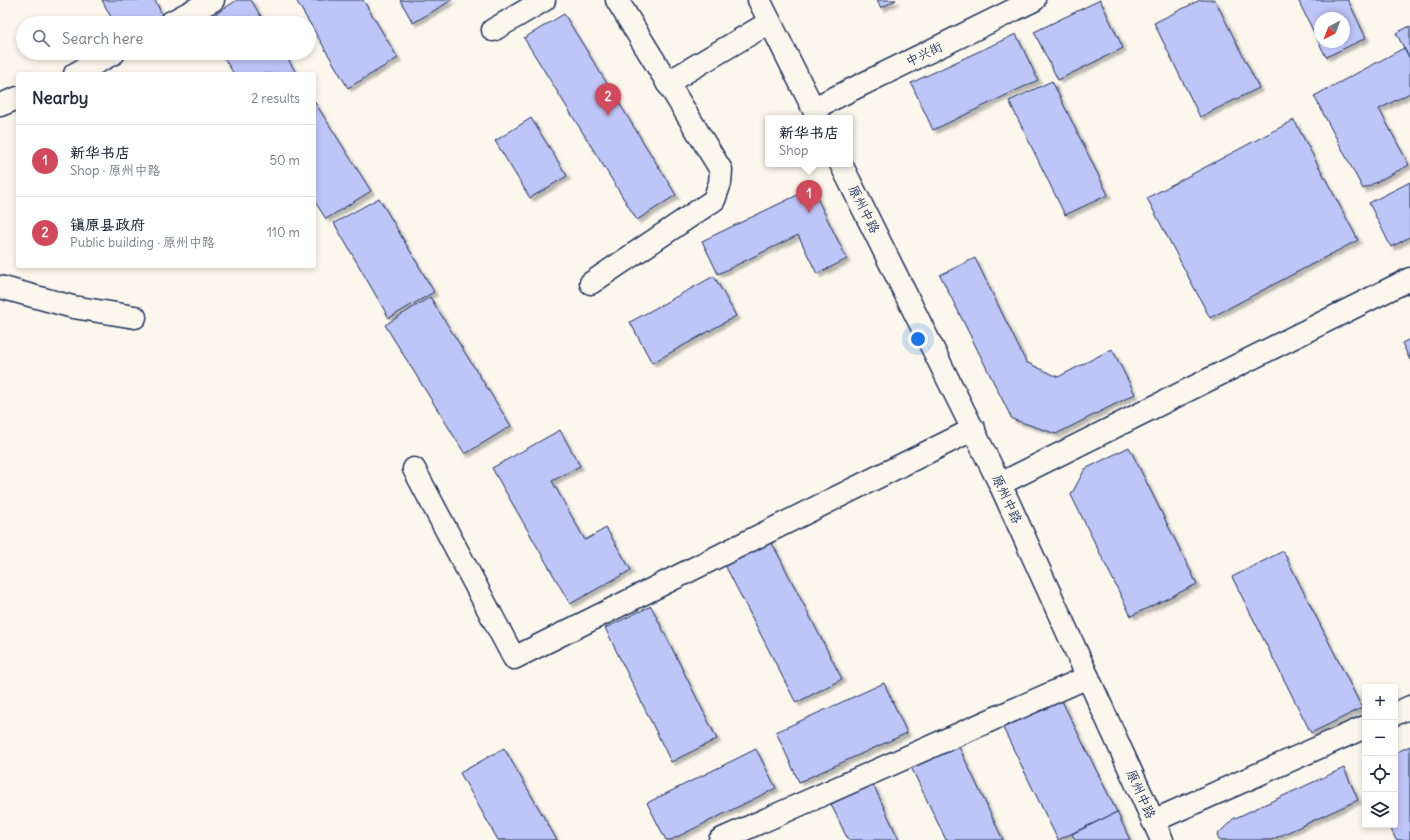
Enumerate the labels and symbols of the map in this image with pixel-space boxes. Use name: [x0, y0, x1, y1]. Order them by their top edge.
north arrow: [1314, 12, 1350, 48]
street label: 中兴街: [903, 38, 945, 70]
pin: 2: [595, 83, 621, 116]
pin: 1: [796, 180, 822, 213]
street label: 原州中路: [845, 182, 883, 236]
your location: [908, 329, 928, 349]
street label: 原州中路: [988, 472, 1026, 526]
street label: 原州中路: [1123, 767, 1159, 821]

